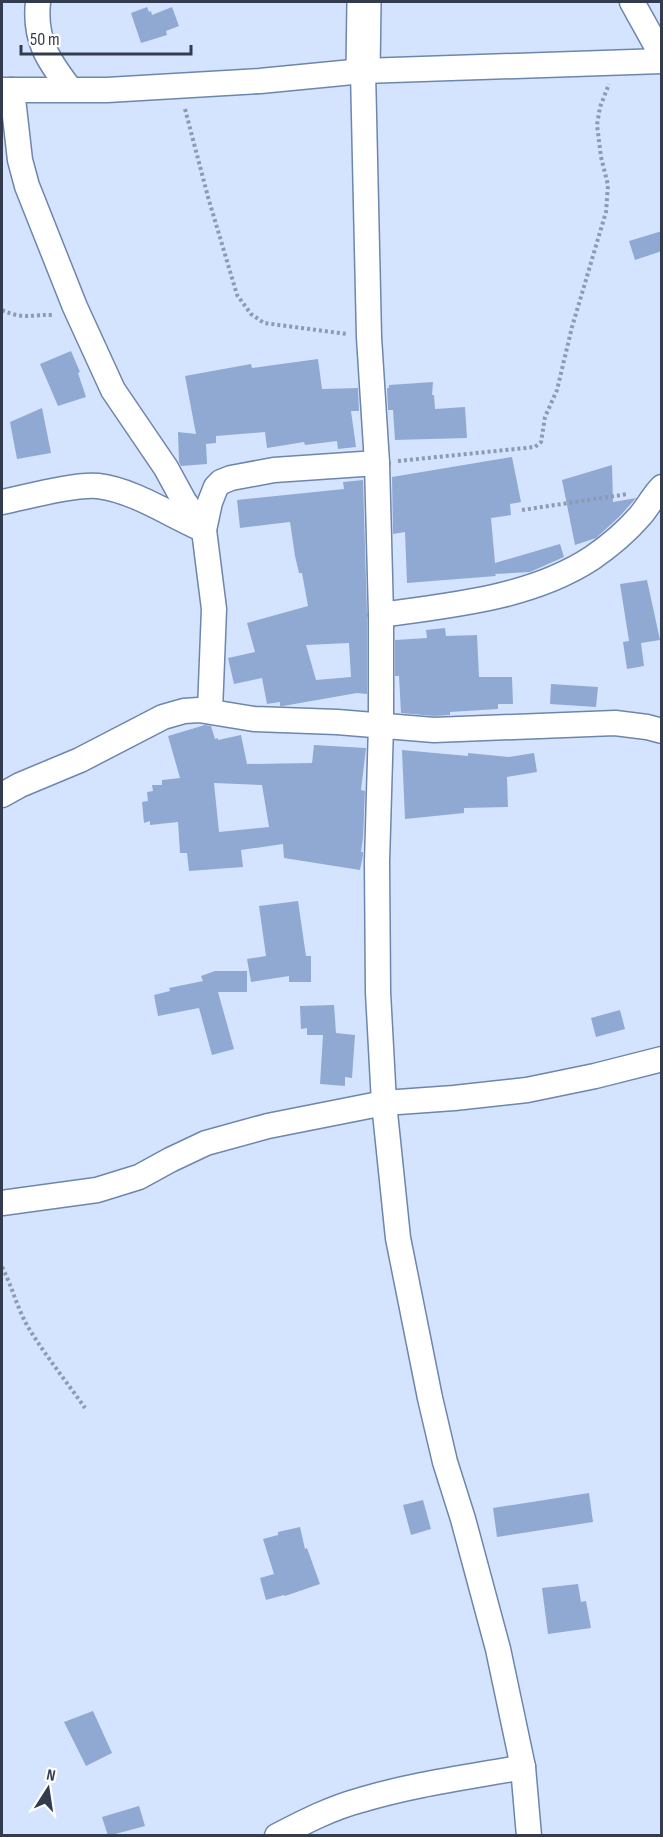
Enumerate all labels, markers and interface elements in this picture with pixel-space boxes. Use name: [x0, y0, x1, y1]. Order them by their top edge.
scale bar: [21, 18, 190, 56]
text: 50 m: [30, 29, 60, 50]
north arrow: [18, 1759, 78, 1819]
text: N: [45, 1766, 57, 1786]

